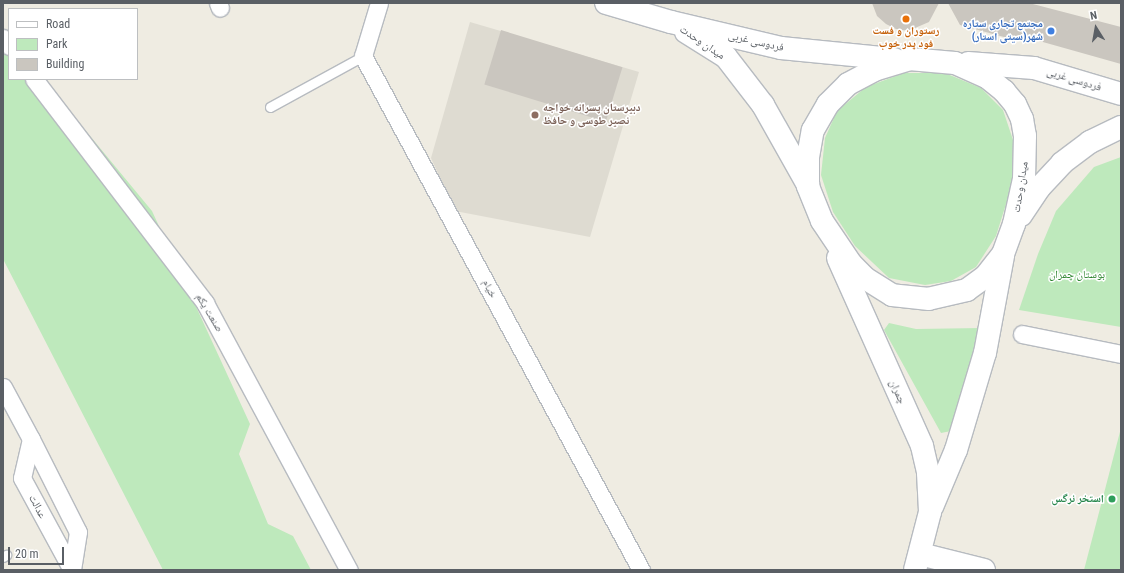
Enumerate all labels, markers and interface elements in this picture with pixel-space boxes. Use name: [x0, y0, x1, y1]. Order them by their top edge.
legend: [8, 8, 138, 80]
north arrow: [1076, 8, 1116, 48]
text: N: [1089, 9, 1098, 23]
marker: رستوران و فست فود پدر خوب: [901, 14, 911, 24]
text: Road: [46, 17, 70, 31]
place label: مجتمع تجاری ستاره شهر(سیتی استار): [963, 18, 1043, 44]
street label: میدان وحدت: [677, 23, 727, 63]
place label: رستوران و فست فود پدر خوب: [873, 25, 939, 51]
marker: مجتمع تجاری ستاره شهر(سیتی استار): [1046, 26, 1056, 36]
street label: فردوسی غربی: [727, 29, 785, 55]
text: Park: [46, 37, 67, 51]
text: Building: [46, 57, 84, 71]
street label: فردوسی غربی: [1045, 65, 1103, 95]
place label: دبیرستان پسرانه خواجه نصیر طوسی و حافظ: [543, 102, 641, 128]
marker: دبیرستان پسرانه خواجه نصیر طوسی و حافظ: [530, 110, 540, 120]
street label: میدان وحدت: [1010, 160, 1032, 214]
park label: بوستان چمران: [1049, 268, 1105, 282]
street label: خیام: [479, 277, 499, 301]
street label: صنعت یکم: [192, 291, 226, 335]
street label: چمران: [886, 378, 908, 406]
place label: استخر نرگس: [1051, 492, 1104, 506]
street label: عدالت: [25, 493, 49, 521]
marker: استخر نرگس: [1107, 494, 1117, 504]
scale bar: [10, 539, 66, 565]
text: 20 m: [15, 547, 39, 561]

